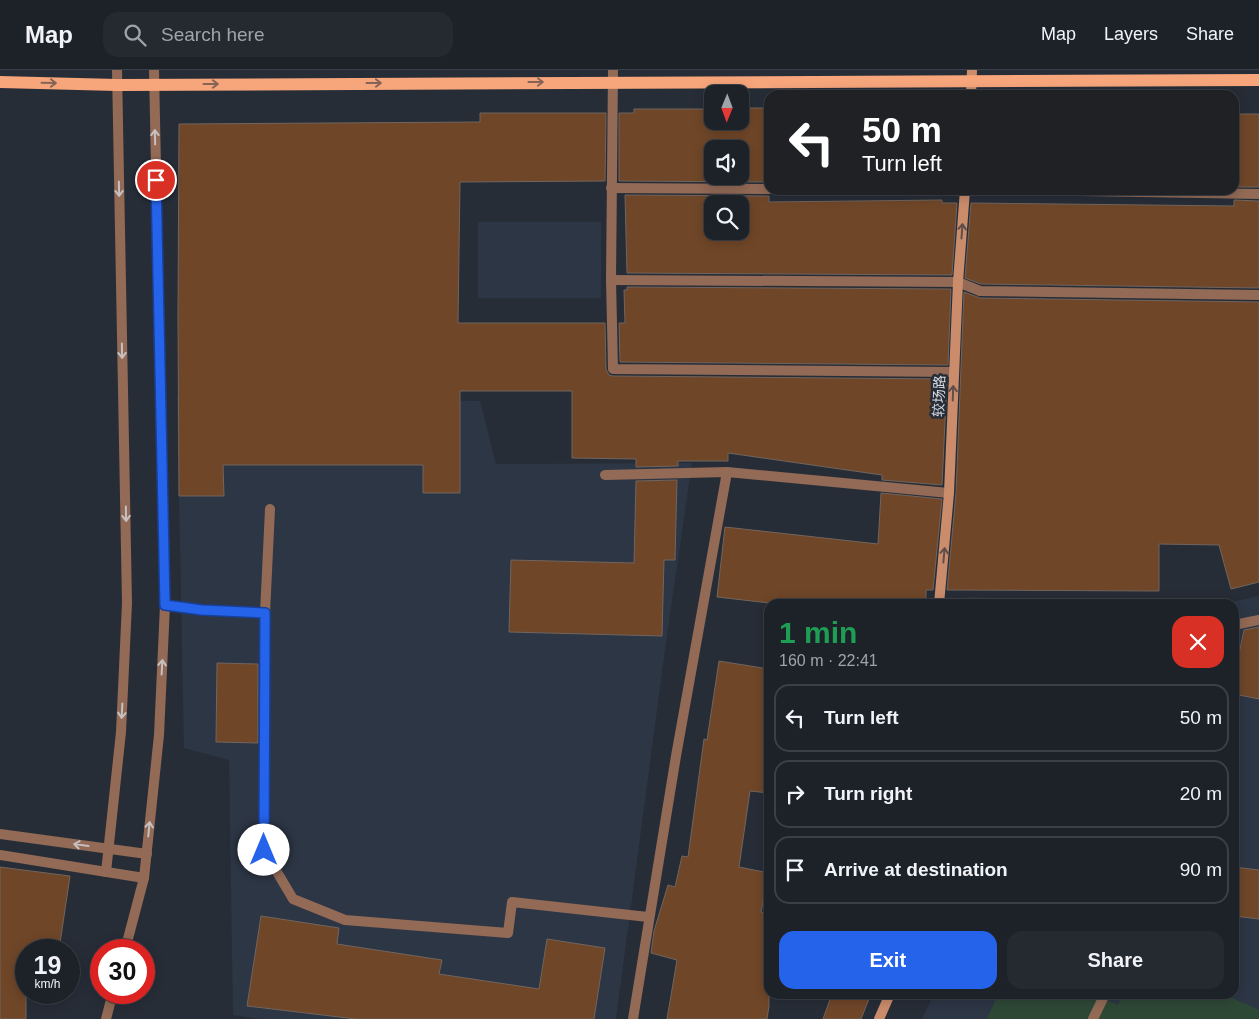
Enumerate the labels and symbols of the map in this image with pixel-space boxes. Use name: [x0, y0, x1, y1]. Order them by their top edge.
one-way arrow: [528, 77, 544, 87]
one-way arrow: [40, 78, 56, 88]
one-way arrow: [365, 78, 381, 88]
one-way arrow: [202, 79, 219, 89]
north arrow: [704, 85, 749, 130]
one-way arrow: [150, 130, 160, 146]
pin: [135, 159, 177, 201]
one-way arrow: [114, 180, 124, 196]
one-way arrow: [957, 223, 966, 239]
one-way arrow: [117, 342, 127, 359]
street label: 较场路: [930, 375, 948, 417]
one-way arrow: [948, 385, 957, 401]
one-way arrow: [121, 505, 130, 521]
one-way arrow: [939, 547, 948, 563]
one-way arrow: [157, 659, 167, 676]
one-way arrow: [117, 703, 126, 719]
one-way arrow: [144, 821, 154, 837]
position arrow: [237, 823, 289, 875]
one-way arrow: [73, 839, 89, 849]
speed limit sign: 30: [90, 939, 155, 1004]

